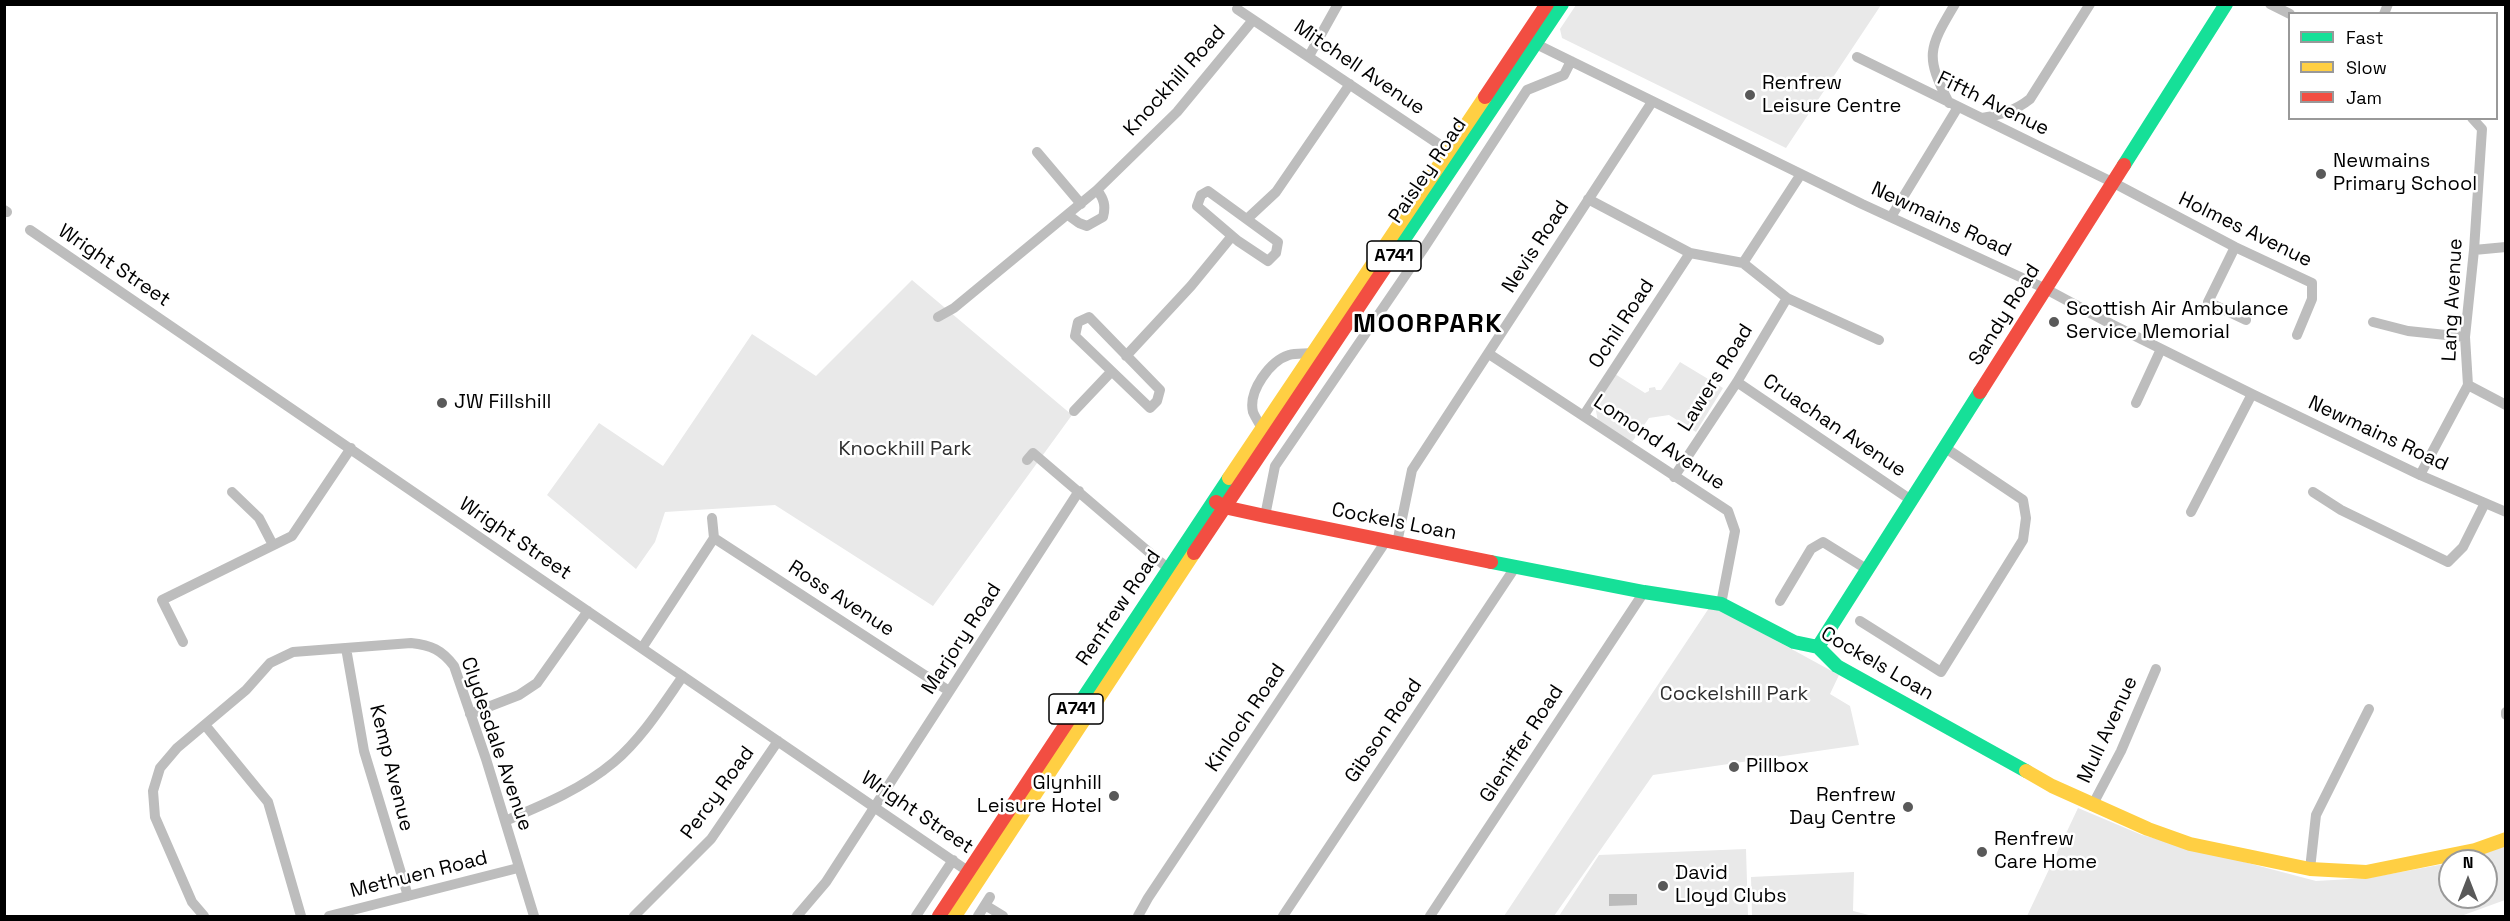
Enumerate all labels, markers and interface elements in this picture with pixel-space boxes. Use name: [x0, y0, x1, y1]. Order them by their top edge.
legend: [2288, 12, 2498, 120]
street label: Mitchell Avenue: [1289, 15, 1429, 121]
street label: Knockhill Road: [1119, 21, 1231, 141]
text: Fast: [2346, 26, 2383, 49]
text: Slow: [2346, 56, 2387, 79]
street label: Fifth Avenue: [1933, 67, 2053, 141]
place label: Renfrew Leisure Centre: [1762, 72, 1901, 119]
text: Jam: [2346, 86, 2382, 109]
marker: Renfrew Leisure Centre: [1743, 88, 1757, 102]
street label: Paisley Road: [1384, 114, 1472, 228]
place label: Newmains Primary School: [2333, 150, 2477, 197]
marker: Newmains Primary School: [2314, 167, 2328, 181]
street label: Newmains Road: [1867, 177, 2015, 263]
street label: Holmes Avenue: [2174, 187, 2316, 273]
street label: Nevis Road: [1497, 196, 1575, 298]
street label: Wright Street: [53, 220, 175, 312]
street label: Lang Avenue: [2438, 238, 2468, 362]
road number: A741: [1367, 241, 1421, 271]
street label: Sandy Road: [1964, 260, 2046, 370]
street label: Ochil Road: [1584, 275, 1660, 373]
place label: Scottish Air Ambulance Service Memorial: [2066, 298, 2289, 345]
district label: MOORPARK: [1353, 309, 1503, 341]
marker: Scottish Air Ambulance Service Memorial: [2047, 315, 2061, 329]
street label: Lawers Road: [1673, 320, 1759, 436]
street label: Cruachan Avenue: [1758, 369, 1910, 483]
street label: Lomond Avenue: [1589, 390, 1729, 496]
place label: JW Fillshill: [454, 391, 552, 415]
street label: Newmains Road: [2304, 391, 2452, 477]
marker: JW Fillshill: [435, 396, 449, 410]
park label: Knockhill Park: [838, 438, 972, 462]
street label: Wright Street: [454, 493, 576, 585]
street label: Cockels Loan: [1329, 498, 1459, 546]
street label: Renfrew Road: [1071, 546, 1167, 670]
street label: Ross Avenue: [783, 556, 899, 642]
street label: Marjory Road: [917, 579, 1007, 699]
street label: Cockels Loan: [1816, 622, 1938, 706]
street label: Clydesdale Avenue: [455, 654, 537, 834]
street label: Kinloch Road: [1201, 659, 1291, 777]
street label: Mull Avenue: [2073, 673, 2143, 787]
street label: Gibson Road: [1340, 674, 1428, 788]
street label: Gleniffer Road: [1475, 681, 1569, 807]
park label: Cockelshill Park: [1660, 683, 1808, 707]
road number: A741: [1049, 694, 1103, 724]
street label: Kemp Avenue: [364, 702, 418, 834]
street label: Percy Road: [676, 742, 760, 844]
place label: Pillbox: [1746, 755, 1809, 779]
marker: Pillbox: [1727, 760, 1741, 774]
street label: Wright Street: [856, 767, 978, 859]
place label: Glynhill Leisure Hotel: [977, 772, 1102, 819]
place label: Renfrew Day Centre: [1789, 784, 1896, 831]
marker: Glynhill Leisure Hotel: [1107, 789, 1121, 803]
marker: Renfrew Day Centre: [1901, 800, 1915, 814]
place label: Renfrew Care Home: [1994, 828, 2097, 875]
marker: Renfrew Care Home: [1975, 845, 1989, 859]
street label: Methuen Road: [348, 846, 490, 904]
north arrow: [2438, 849, 2498, 909]
text: N: [2463, 852, 2473, 873]
place label: David Lloyd Clubs: [1675, 862, 1787, 909]
marker: David Lloyd Clubs: [1656, 879, 1670, 893]

